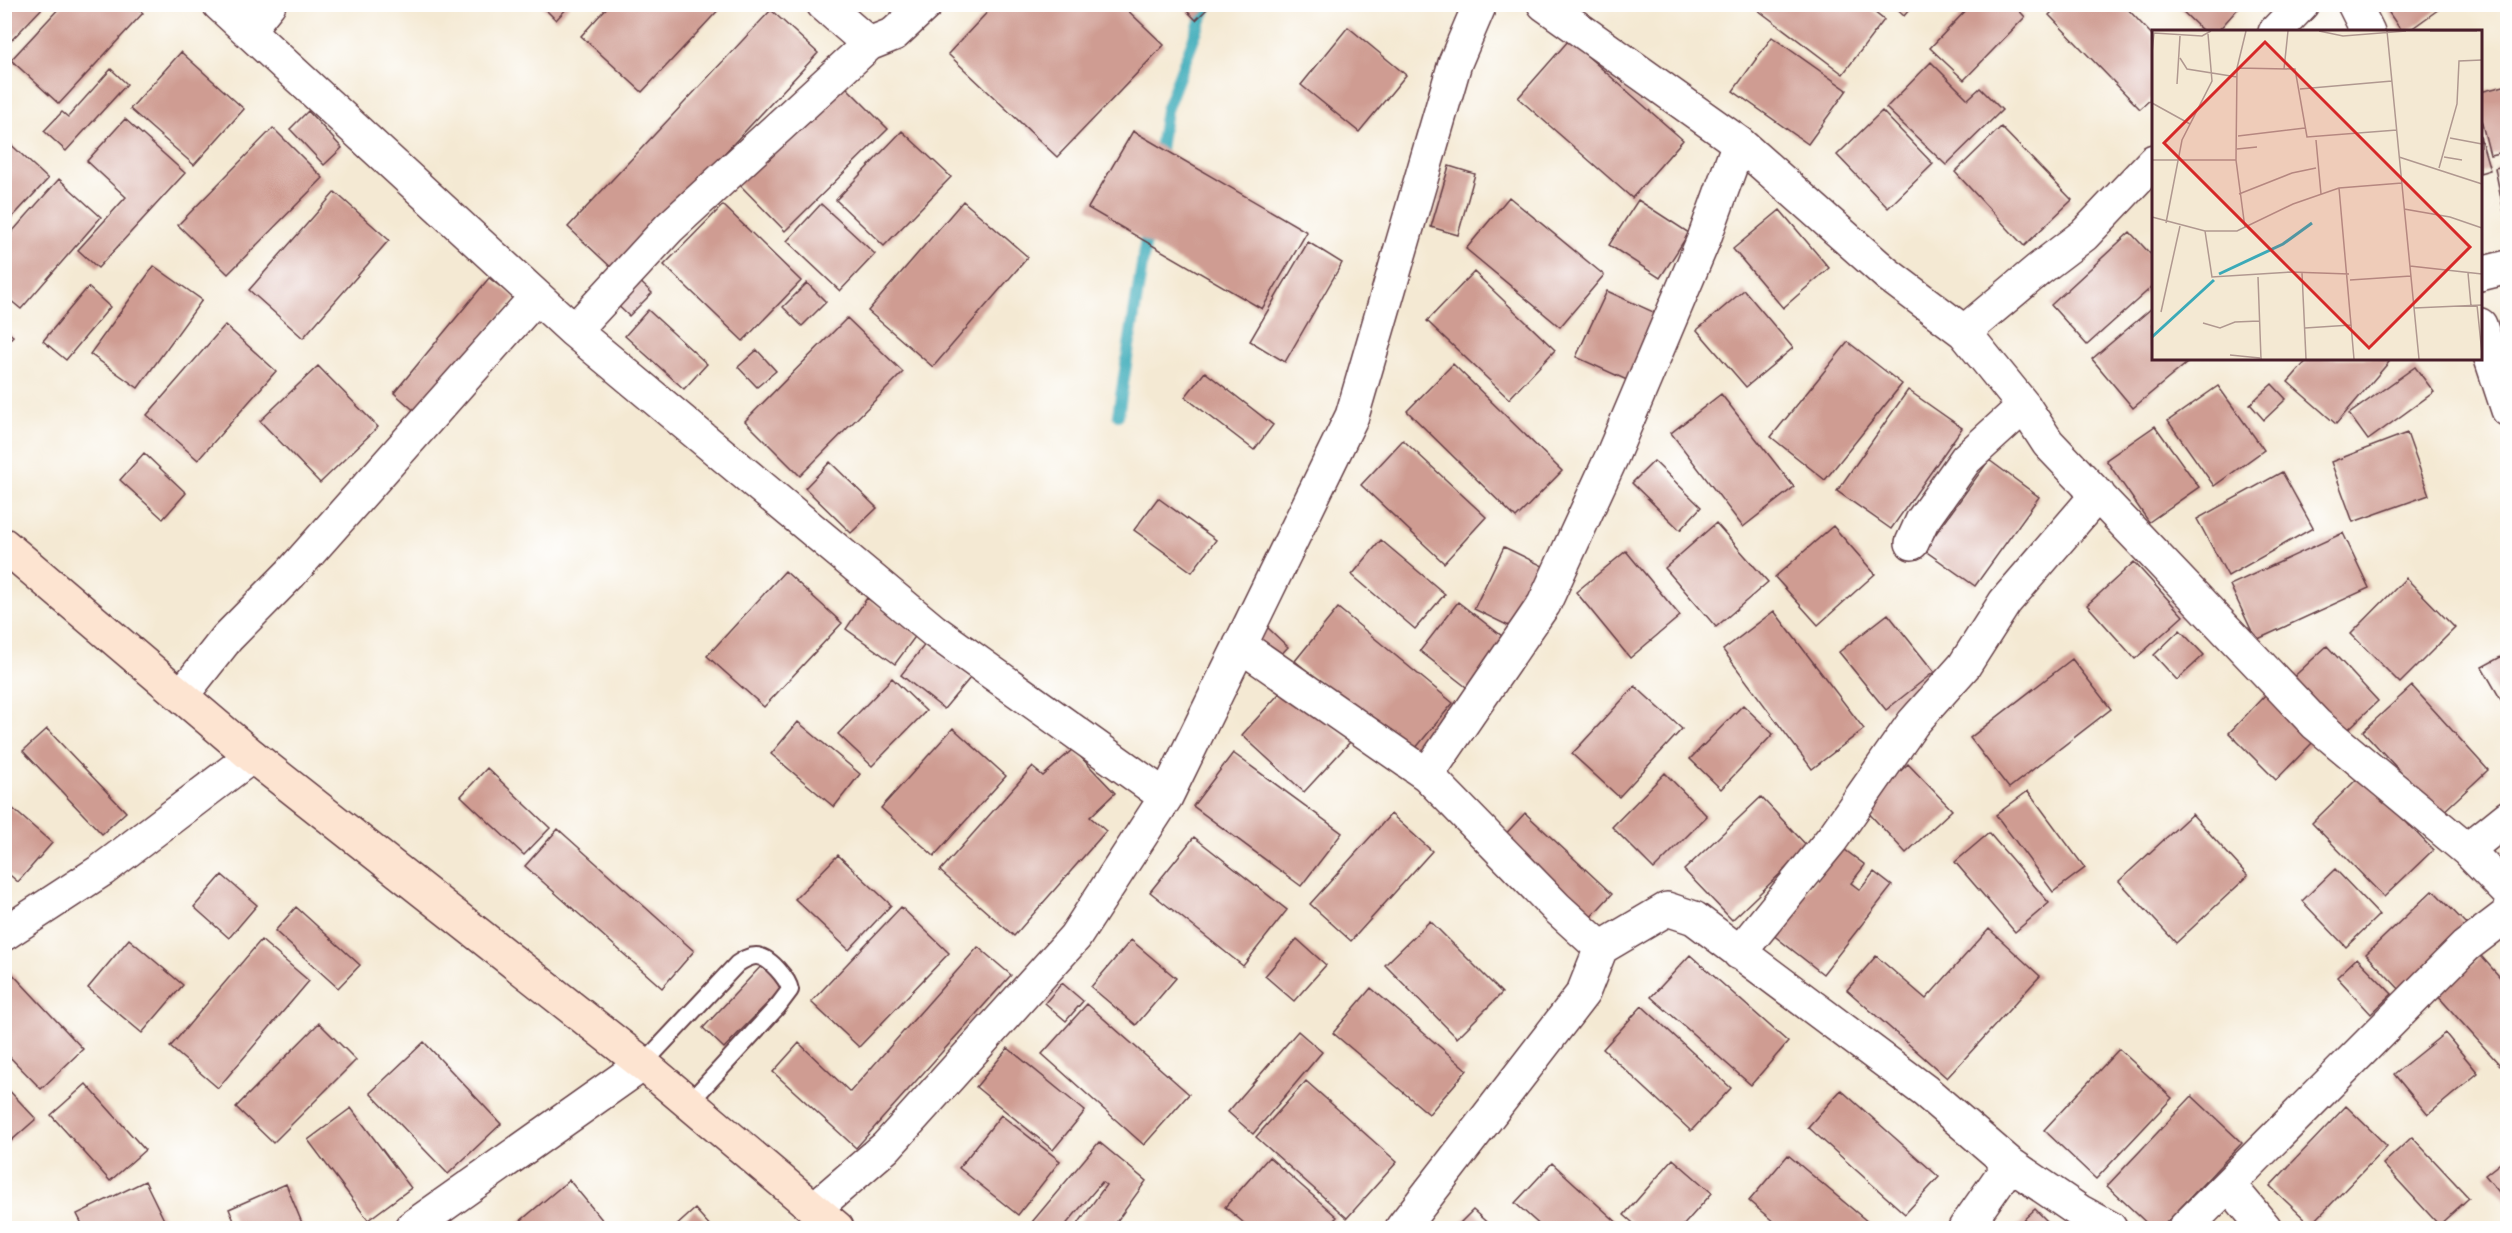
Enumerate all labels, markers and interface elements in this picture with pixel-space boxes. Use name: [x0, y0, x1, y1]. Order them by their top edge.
inset map: [2152, 30, 2482, 360]

